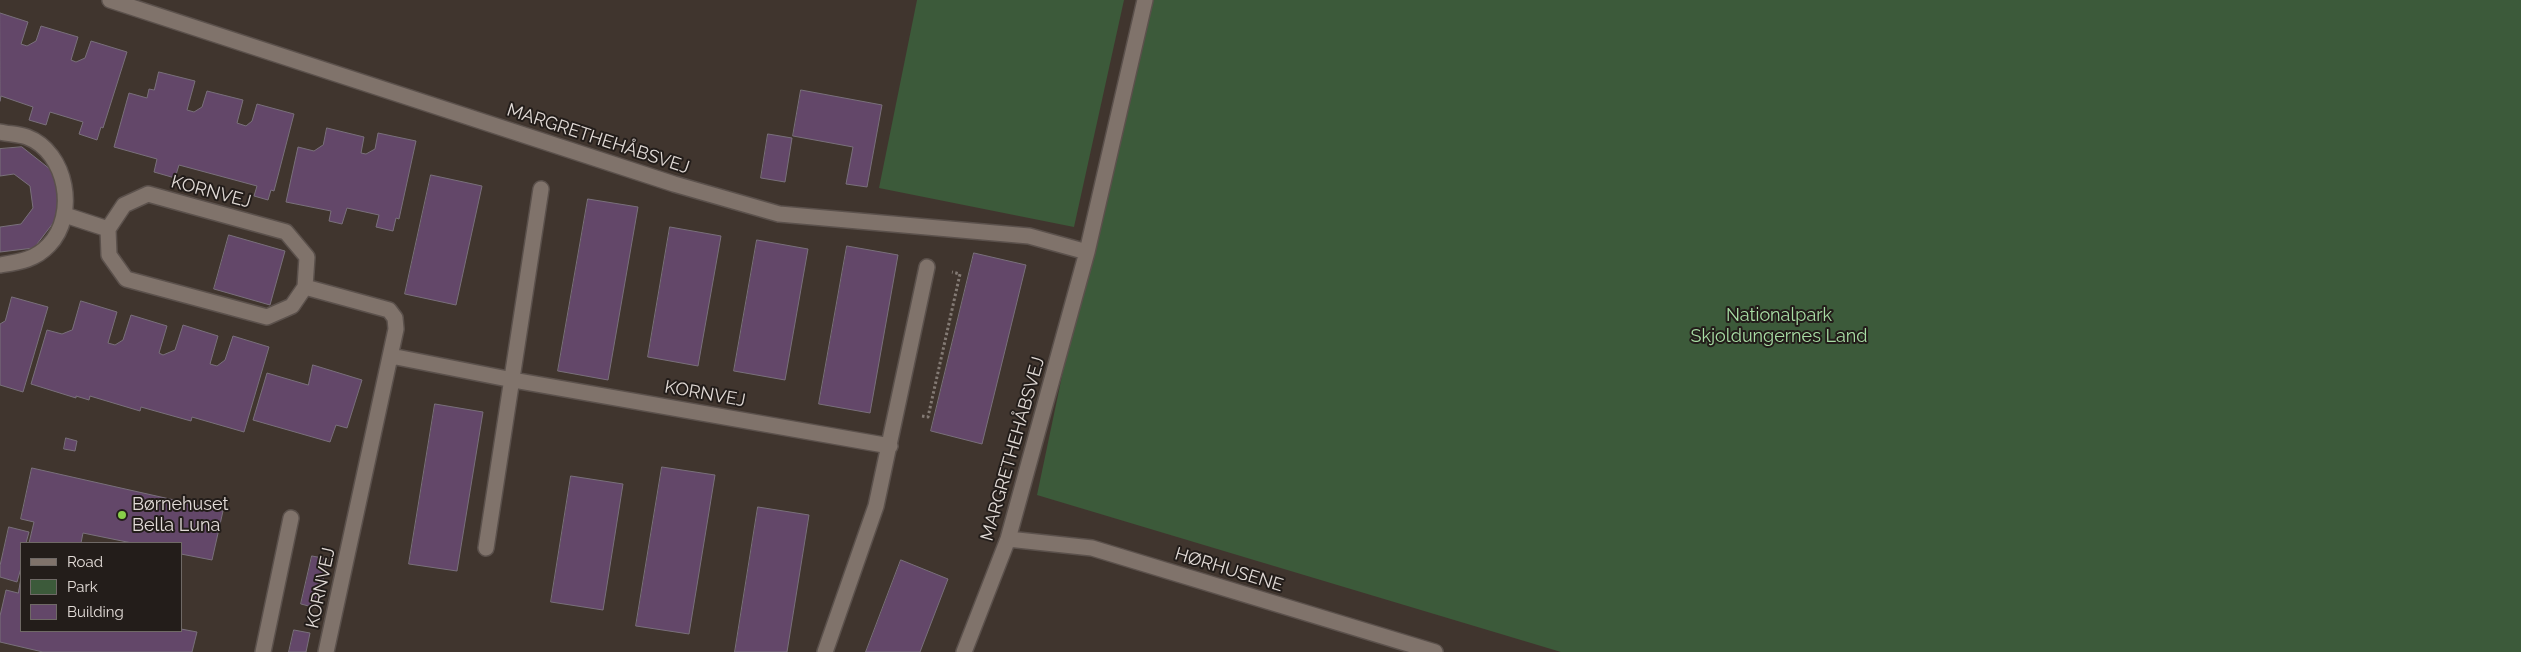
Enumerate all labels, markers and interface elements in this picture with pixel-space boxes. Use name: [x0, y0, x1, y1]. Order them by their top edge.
street label: MARGRETHEHÅBSVEJ: [504, 99, 692, 179]
street label: KORNVEJ: [169, 171, 253, 213]
park label: Nationalpark Skjoldungernes Land: [1691, 305, 1867, 348]
street label: MARGRETHEHÅBSVEJ: [976, 354, 1050, 544]
street label: KORNVEJ: [663, 376, 747, 412]
place label: Børnehuset Bella Luna: [132, 494, 228, 536]
marker: Børnehuset Bella Luna: [116, 509, 128, 521]
legend: [20, 542, 182, 632]
street label: HØRHUSENE: [1172, 543, 1286, 597]
street label: KORNVEJ: [302, 546, 340, 630]
text: Road: [67, 553, 103, 571]
text: Park: [67, 578, 98, 596]
text: Building: [67, 603, 124, 621]

